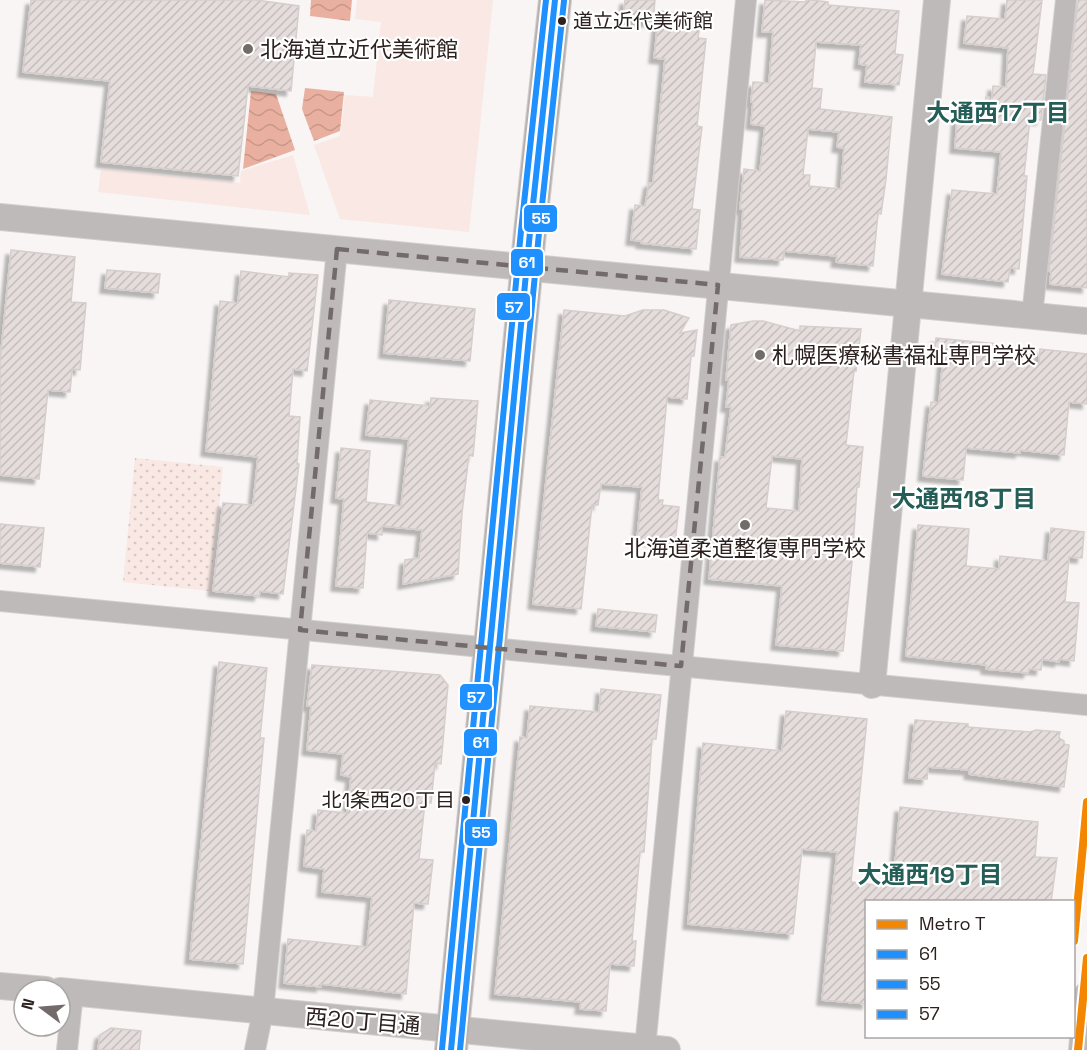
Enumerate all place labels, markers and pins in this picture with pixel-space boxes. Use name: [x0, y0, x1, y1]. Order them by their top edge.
place label: 道立近代美術館: [573, 8, 713, 34]
marker: 道立近代美術館: [556, 15, 568, 27]
place label: 北海道立近代美術館: [260, 35, 458, 63]
marker: 北海道立近代美術館: [241, 42, 255, 56]
place label: 札幌医療秘書福祉専門学校: [772, 341, 1036, 369]
marker: 札幌医療秘書福祉専門学校: [753, 348, 767, 362]
marker: 北海道柔道整復専門学校: [738, 518, 752, 532]
place label: 北海道柔道整復専門学校: [624, 534, 866, 562]
place label: 北1条西20丁目: [322, 787, 455, 813]
marker: 北1条西20丁目: [460, 794, 472, 806]

